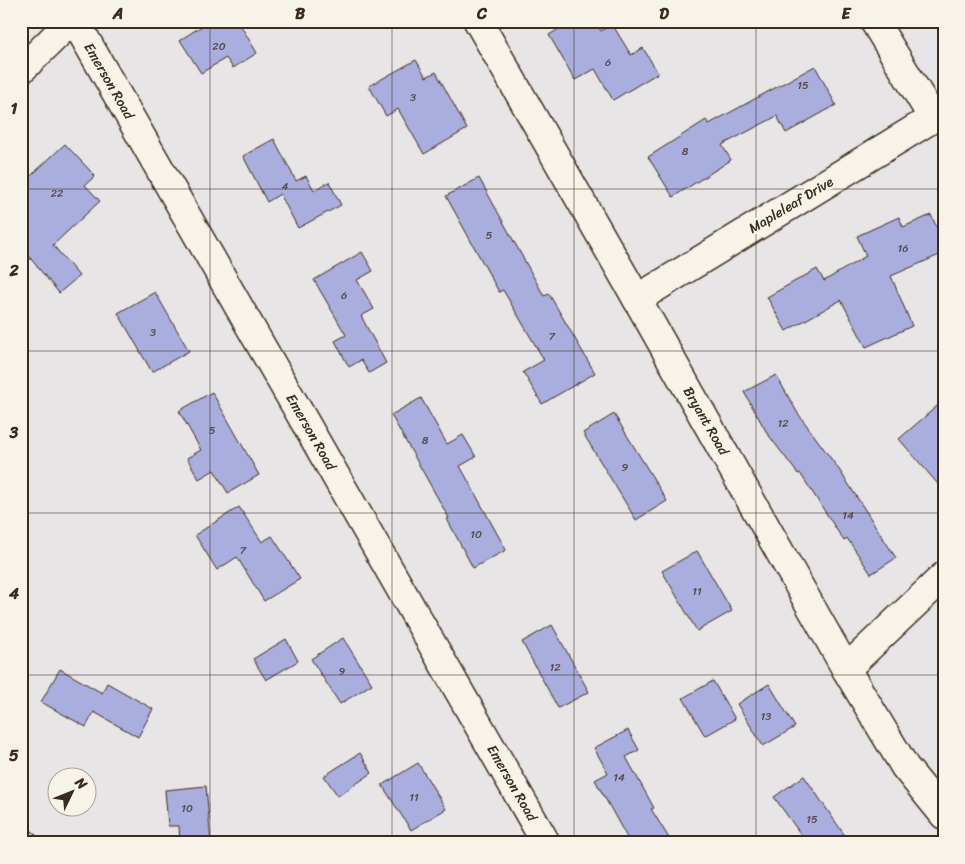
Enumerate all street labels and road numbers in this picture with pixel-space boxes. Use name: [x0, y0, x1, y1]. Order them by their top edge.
street label: Emerson Road: [77, 38, 142, 126]
street label: Mapleleaf Drive: [743, 169, 839, 240]
street label: Bryant Road: [676, 382, 737, 462]
street label: Emerson Road: [279, 389, 344, 477]
street label: Emerson Road: [480, 740, 545, 828]

